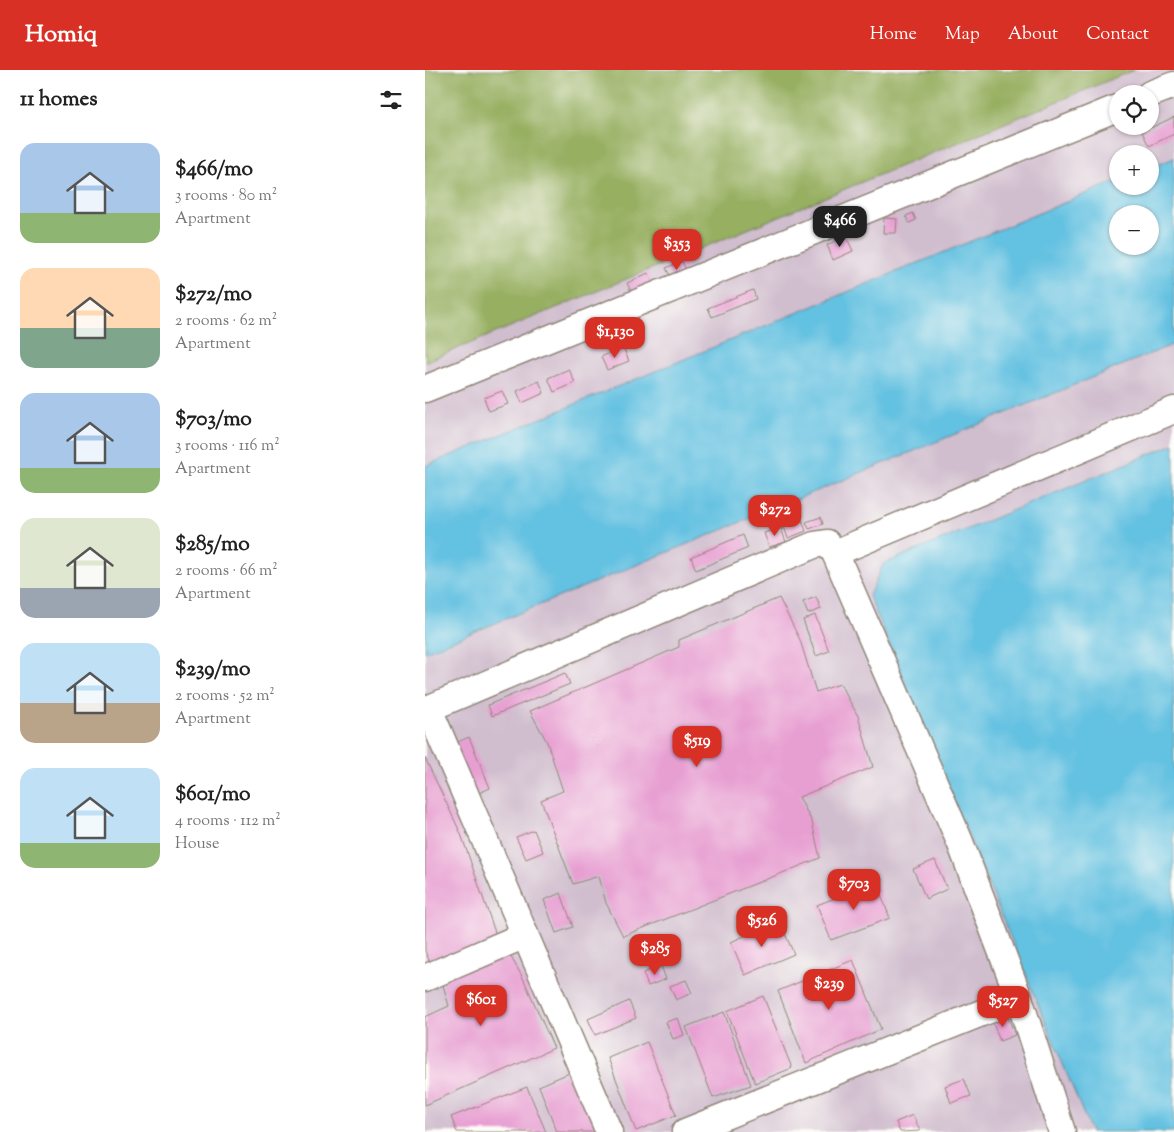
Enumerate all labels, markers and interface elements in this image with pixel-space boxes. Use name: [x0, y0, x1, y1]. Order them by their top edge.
text: Homiq: [25, 18, 97, 52]
text: Home: [870, 22, 917, 48]
text: Map: [945, 22, 980, 48]
text: About: [1008, 22, 1058, 48]
text: Contact: [1086, 22, 1149, 48]
text: 11 homes: [20, 85, 98, 115]
map controls: [1109, 85, 1159, 255]
button: locate: [1109, 85, 1159, 135]
icon: filters: [377, 86, 405, 114]
button: +: [1109, 145, 1159, 195]
text: $466/mo: [175, 155, 253, 185]
icon: home: [60, 163, 120, 223]
text: 3 rooms · 80 m²: [175, 185, 277, 208]
button: −: [1109, 205, 1159, 255]
pin: $466: [810, 206, 870, 248]
text: Apartment: [175, 208, 251, 231]
text: $466: [824, 210, 856, 233]
pin: $353: [647, 228, 707, 271]
text: $353: [664, 233, 690, 256]
text: $272/mo: [175, 280, 252, 310]
icon: home: [60, 288, 120, 348]
text: 2 rooms · 62 m²: [175, 310, 277, 333]
pin: $1,130: [574, 316, 656, 359]
text: $1,130: [596, 321, 634, 344]
text: Apartment: [175, 333, 251, 356]
text: $703/mo: [175, 405, 252, 435]
icon: home: [60, 413, 120, 473]
text: 3 rooms · 116 m²: [175, 435, 280, 458]
text: Apartment: [175, 458, 251, 481]
pin: $272: [745, 494, 805, 537]
text: $272: [759, 499, 791, 522]
text: $285/mo: [175, 530, 250, 560]
icon: home: [60, 538, 120, 598]
text: 2 rooms · 66 m²: [175, 560, 278, 583]
text: Apartment: [175, 583, 251, 606]
text: $239/mo: [175, 655, 250, 685]
icon: home: [60, 663, 120, 723]
text: 2 rooms · 52 m²: [175, 685, 275, 708]
text: Apartment: [175, 708, 251, 731]
pin: $519: [667, 726, 727, 768]
text: $519: [683, 730, 711, 753]
text: $601/mo: [175, 780, 251, 810]
icon: home: [60, 788, 120, 848]
text: 4 rooms · 112 m²: [175, 810, 281, 833]
text: House: [175, 833, 219, 856]
pin: $703: [824, 868, 884, 911]
text: $703: [838, 873, 870, 896]
pin: $526: [732, 906, 792, 948]
text: $526: [747, 910, 777, 933]
pin: $285: [625, 934, 685, 976]
text: $285: [640, 938, 670, 961]
pin: $239: [799, 968, 859, 1011]
text: $239: [814, 973, 844, 996]
pin: $601: [451, 984, 511, 1027]
pin: $527: [973, 986, 1033, 1028]
text: $601: [466, 989, 496, 1012]
text: $527: [988, 990, 1018, 1013]

